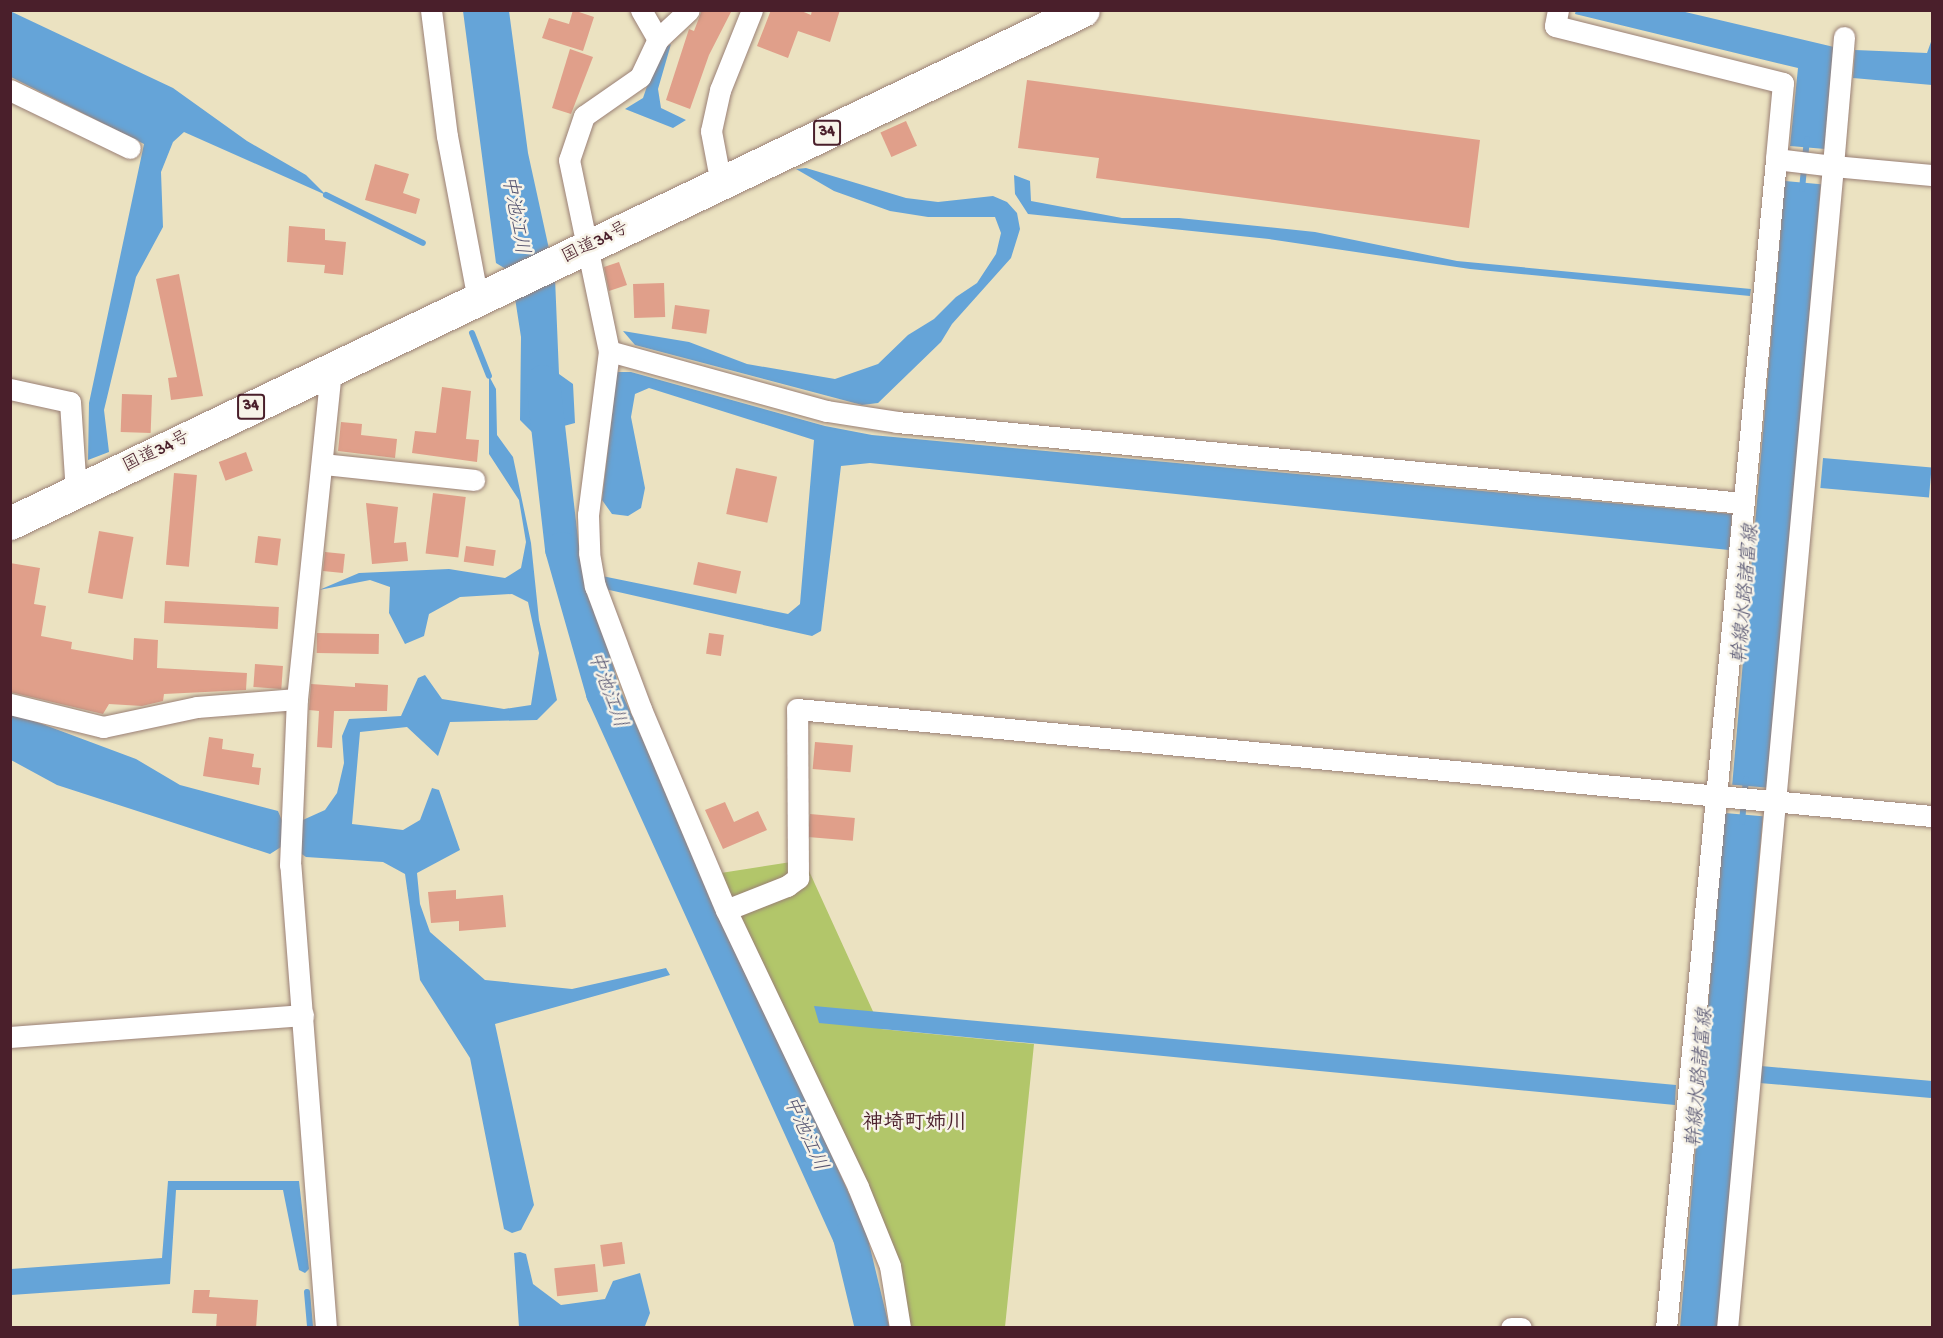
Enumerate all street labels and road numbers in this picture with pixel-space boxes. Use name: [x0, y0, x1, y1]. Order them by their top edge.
road number: 34: [812, 120, 842, 146]
street label: 国道34号: [559, 219, 633, 269]
road number: 34: [236, 394, 266, 420]
street label: 国道34号: [120, 428, 194, 478]

